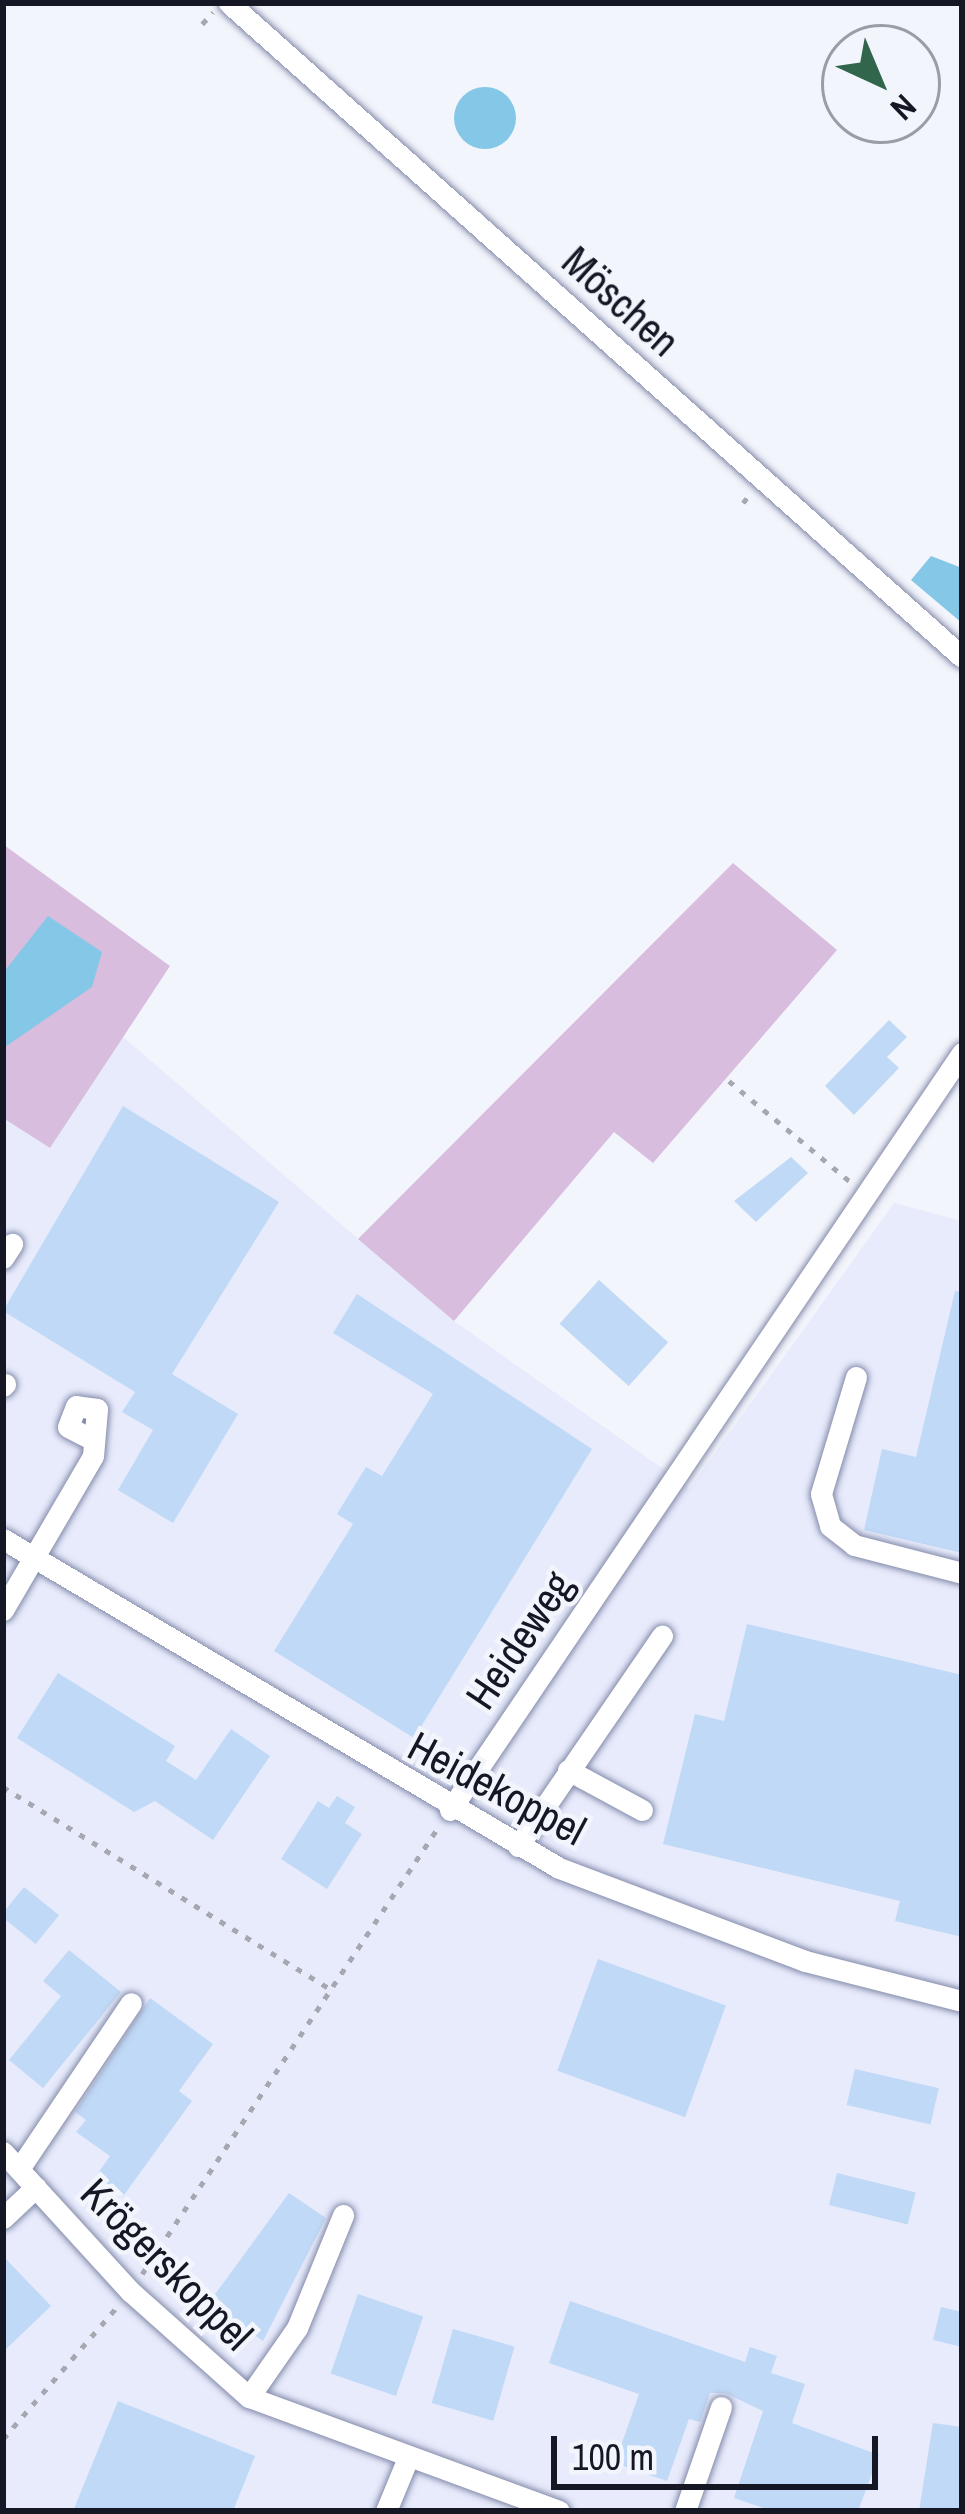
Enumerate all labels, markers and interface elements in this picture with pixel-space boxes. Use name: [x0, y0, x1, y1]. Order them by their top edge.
north arrow: [821, 24, 941, 144]
text: N: [882, 85, 926, 130]
street label: Möschen: [552, 236, 690, 366]
street label: Heideweg: [455, 1562, 583, 1718]
street label: Heidekoppel: [400, 1720, 594, 1856]
street label: Krögerskoppel: [71, 2168, 263, 2360]
scale bar: [557, 2412, 884, 2486]
text: 100 m: [572, 2433, 654, 2481]

